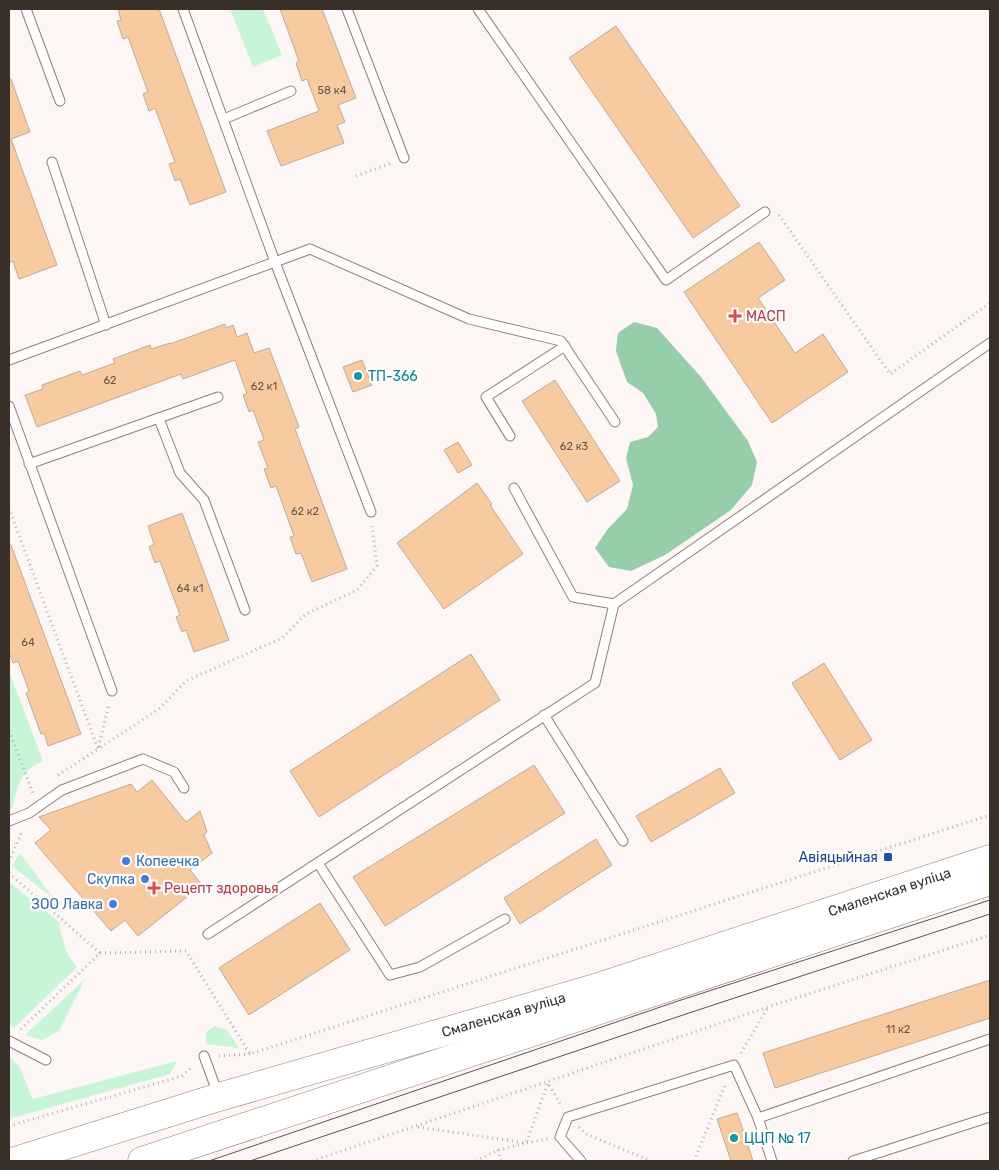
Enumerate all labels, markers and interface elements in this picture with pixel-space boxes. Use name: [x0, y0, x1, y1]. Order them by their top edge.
house number: 58 к4: [318, 84, 347, 97]
place label: МАСП: [746, 308, 786, 325]
marker: МАСП: [728, 309, 742, 323]
place label: ТП-366: [368, 368, 418, 385]
marker: ТП-366: [352, 370, 364, 382]
house number: 62: [103, 374, 117, 387]
house number: 62 к1: [251, 380, 277, 393]
house number: 62 к3: [560, 440, 589, 453]
house number: 62 к2: [291, 505, 319, 518]
house number: 64 к1: [177, 582, 203, 595]
house number: 64: [21, 636, 35, 649]
place label: Авіяцыйная: [799, 849, 878, 866]
marker: Авіяцыйная: [882, 851, 894, 863]
place label: Копеечка: [136, 853, 199, 870]
marker: Копеечка: [120, 855, 132, 867]
street label: Смаленская вуліца: [826, 864, 953, 920]
place label: Скупка: [87, 871, 135, 888]
marker: Скупка: [139, 873, 151, 885]
place label: Рецепт здоровья: [164, 880, 279, 897]
marker: Рецепт здоровья: [148, 882, 160, 894]
place label: ЗОО Лавка: [31, 896, 103, 913]
marker: ЗОО Лавка: [107, 898, 119, 910]
street label: Смаленская вуліца: [440, 989, 567, 1041]
house number: 11 к2: [886, 1023, 910, 1036]
place label: ЦЦП № 17: [744, 1130, 811, 1147]
marker: ЦЦП № 17: [728, 1132, 740, 1144]

